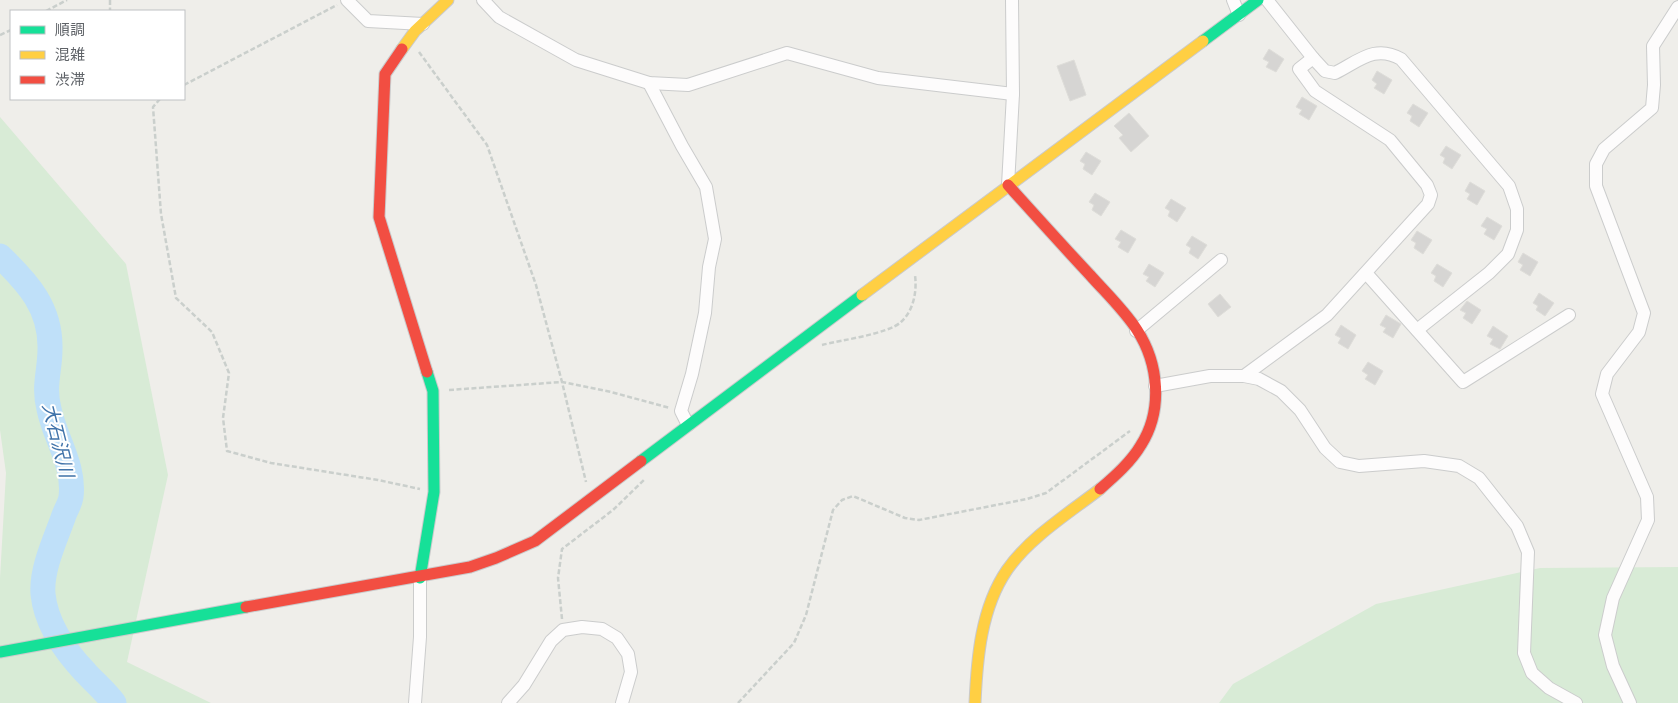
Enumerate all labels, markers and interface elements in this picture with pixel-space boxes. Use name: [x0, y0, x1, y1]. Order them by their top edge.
legend: [10, 10, 185, 100]
text: 順調: [55, 20, 85, 38]
text: 混雑: [55, 45, 85, 63]
text: 渋滞: [55, 70, 85, 88]
water label: 大石沢川: [39, 400, 80, 482]

